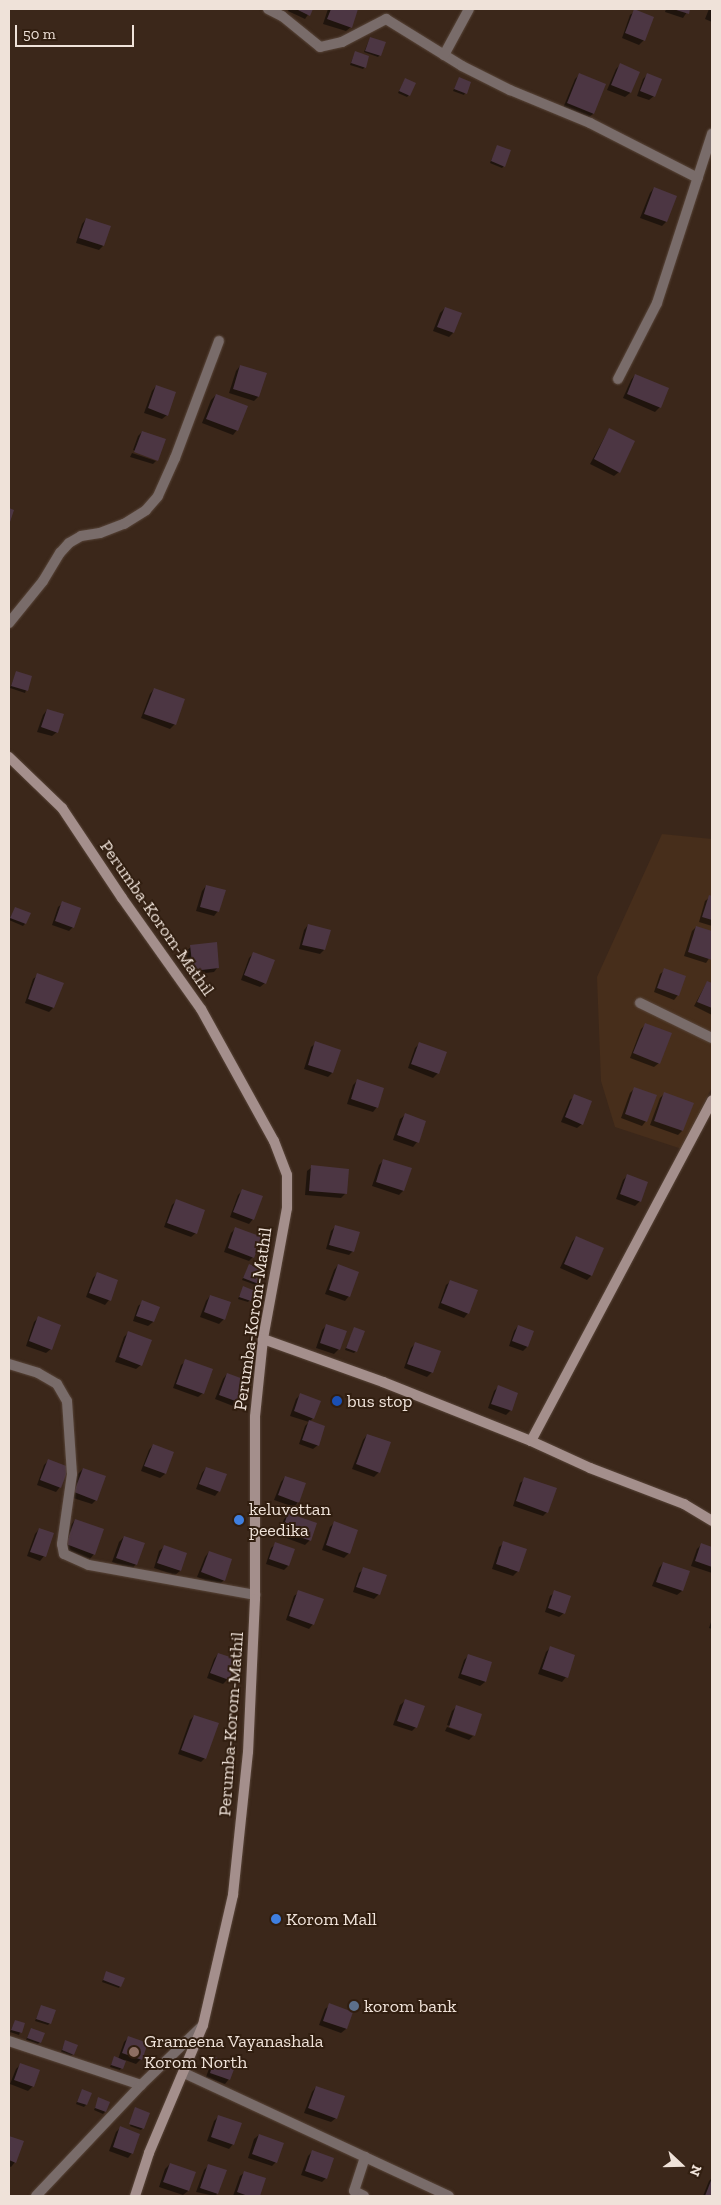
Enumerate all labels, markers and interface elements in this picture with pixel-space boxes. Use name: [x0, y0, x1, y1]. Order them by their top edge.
scale bar: [18, 15, 136, 47]
text: 50 m: [23, 25, 56, 43]
street label: Perumba-Korom-Mathil: [95, 836, 219, 1000]
street label: Perumba-Korom-Mathil: [229, 1226, 277, 1412]
place label: bus stop: [347, 1390, 412, 1412]
marker: bus stop: [331, 1395, 343, 1407]
place label: keluvettan peedika: [249, 1499, 331, 1542]
marker: keluvettan peedika: [233, 1514, 245, 1526]
street label: Perumba-Korom-Mathil: [214, 1631, 248, 1817]
place label: Korom Mall: [286, 1908, 377, 1930]
marker: Korom Mall: [270, 1913, 282, 1925]
place label: korom bank: [364, 1995, 457, 2017]
marker: korom bank: [348, 2000, 360, 2012]
place label: Grameena Vayanashala Korom North: [144, 2031, 324, 2074]
marker: Grameena Vayanashala Korom North: [128, 2046, 140, 2058]
north arrow: [656, 2140, 706, 2190]
text: N: [686, 2163, 705, 2179]

